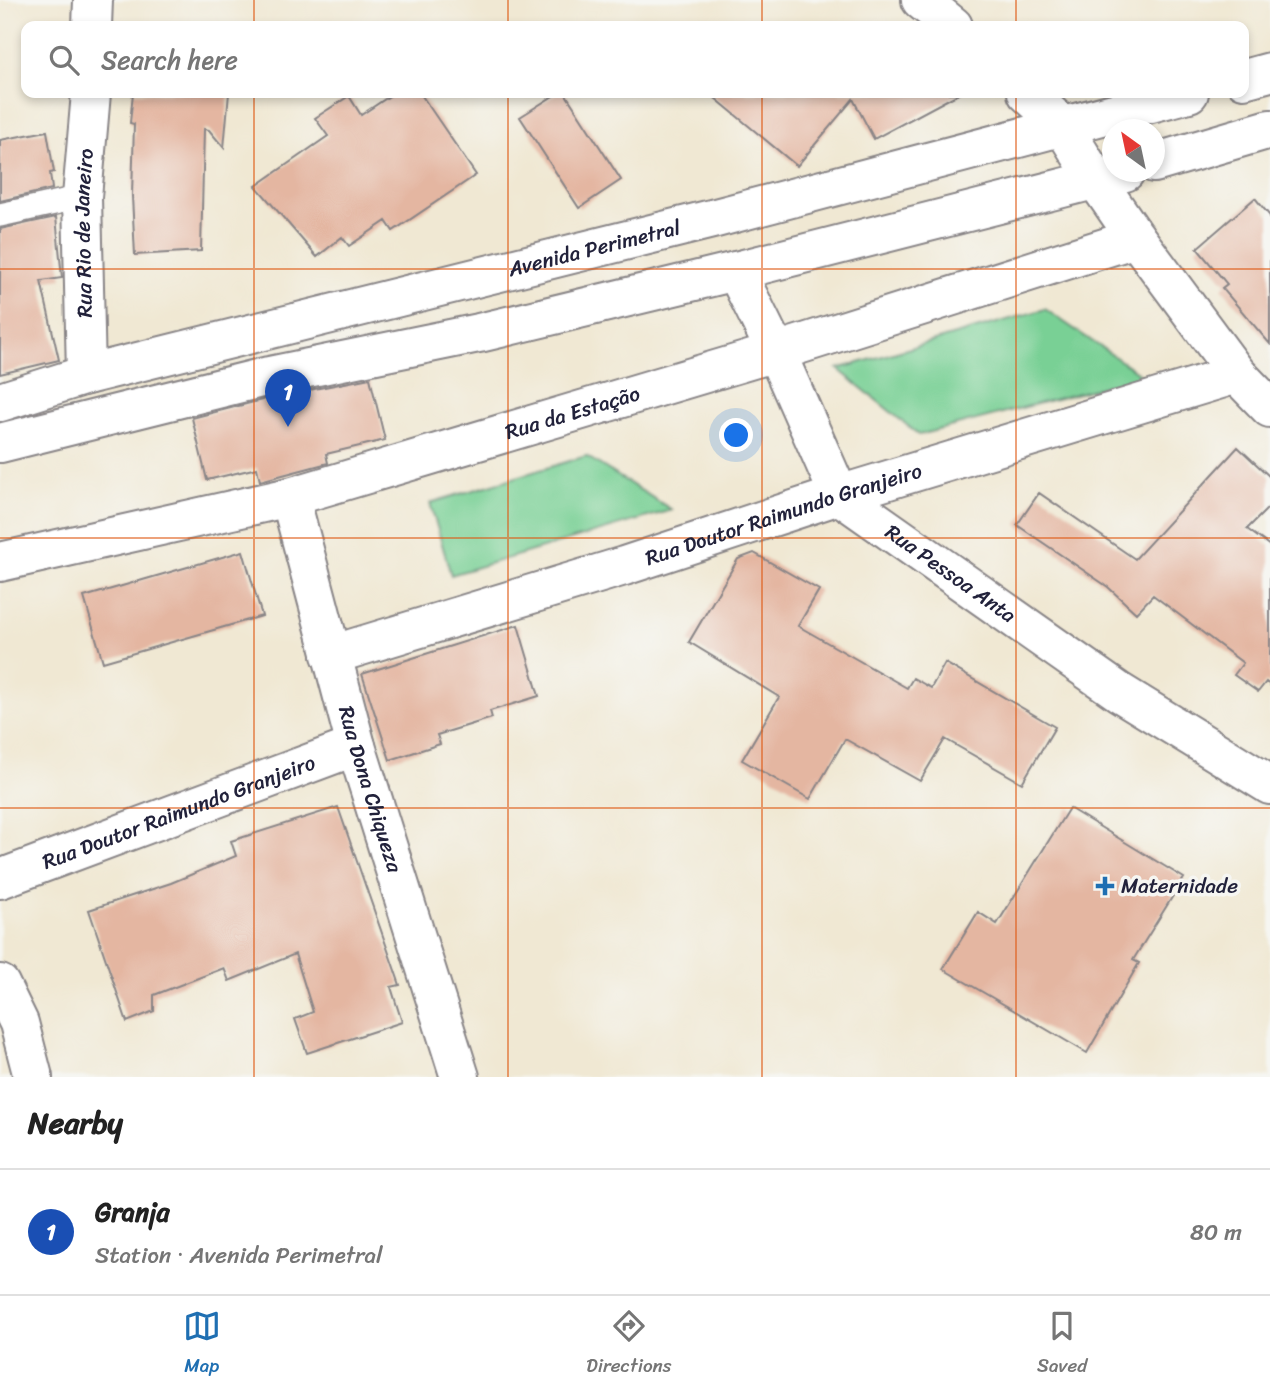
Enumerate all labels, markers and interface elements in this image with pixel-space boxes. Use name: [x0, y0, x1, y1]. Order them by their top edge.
search box: [21, 21, 1249, 98]
text: Search here: [101, 37, 238, 83]
icon: search: [45, 41, 83, 79]
north arrow: [1102, 119, 1165, 182]
street label: Rua Rio de Janeiro: [63, 147, 105, 318]
street label: Avenida Perimetral: [503, 208, 685, 288]
pin: 1: [265, 369, 311, 427]
street label: Rua da Estação: [500, 375, 645, 451]
your location: [719, 418, 753, 452]
street label: Rua Doutor Raimundo Granjeiro: [640, 452, 927, 577]
street label: Rua Pessoa Anta: [877, 514, 1025, 633]
street label: Rua Dona Chiqueza: [327, 702, 414, 878]
street label: Rua Doutor Raimundo Granjeiro: [37, 744, 321, 881]
place label: Maternidade: [1121, 867, 1238, 905]
marker: Maternidade: [1095, 876, 1115, 896]
text: Nearby: [28, 1096, 123, 1150]
text: Granja: [95, 1189, 170, 1235]
text: 1: [46, 1212, 56, 1253]
text: 80 m: [1190, 1212, 1242, 1253]
text: Station · Avenida Perimetral: [95, 1235, 383, 1276]
tab: Map: [183, 1307, 221, 1382]
tab: Directions: [586, 1307, 672, 1382]
tab: Saved: [1037, 1307, 1087, 1382]

